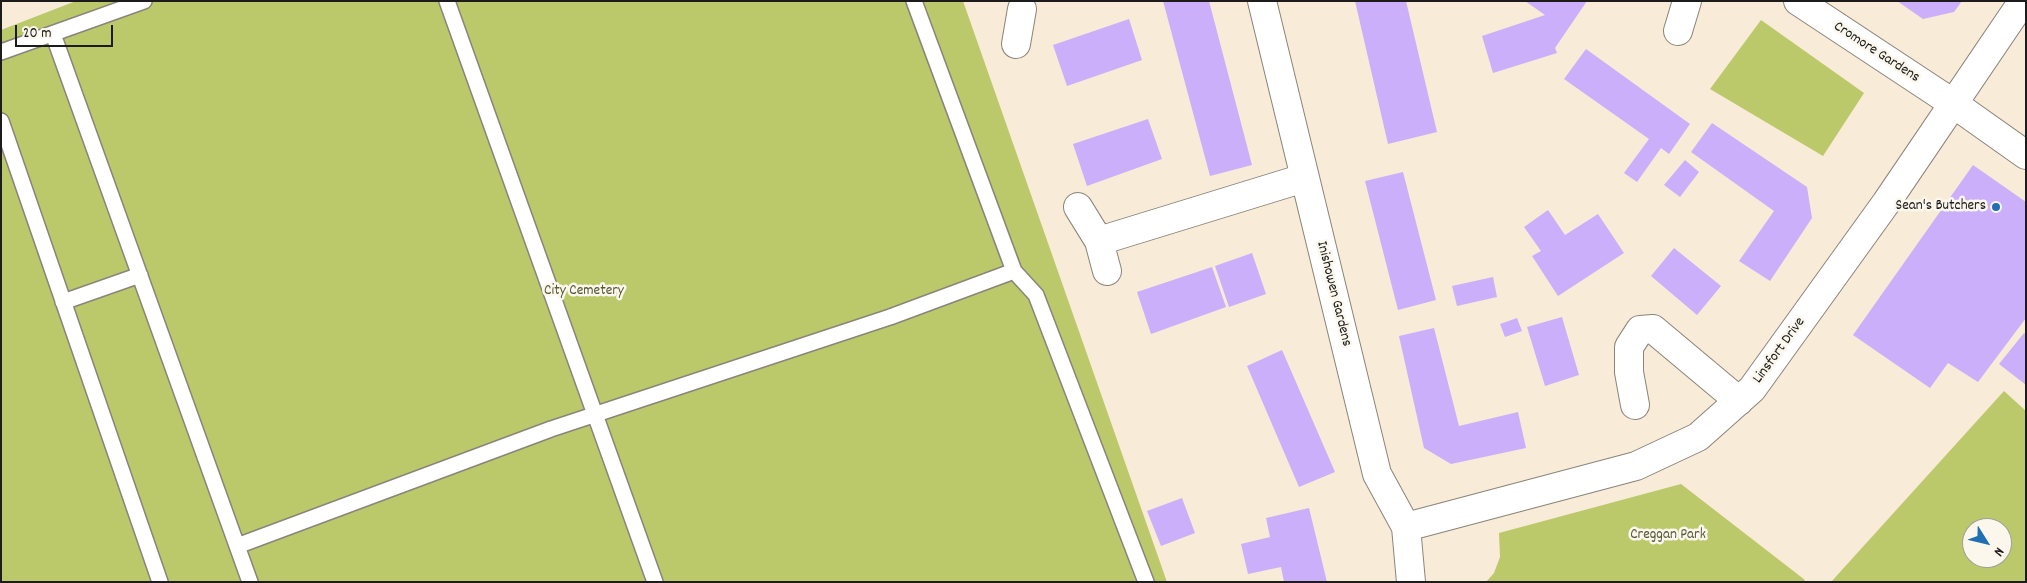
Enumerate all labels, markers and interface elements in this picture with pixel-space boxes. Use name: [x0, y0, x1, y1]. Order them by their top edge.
scale bar: [18, 15, 115, 47]
street label: Cromore Gardens: [1829, 18, 1923, 88]
text: 20 m: [23, 23, 51, 45]
place label: Sean's Butchers: [1896, 198, 1986, 216]
marker: Sean's Butchers: [1990, 201, 2002, 213]
street label: Inishowen Gardens: [1311, 239, 1355, 349]
park label: City Cemetery: [544, 283, 624, 301]
street label: Linsfort Drive: [1750, 314, 1810, 388]
north arrow: [1962, 518, 2012, 568]
park label: Creggan Park: [1630, 527, 1706, 545]
text: N: [1988, 543, 2008, 560]

